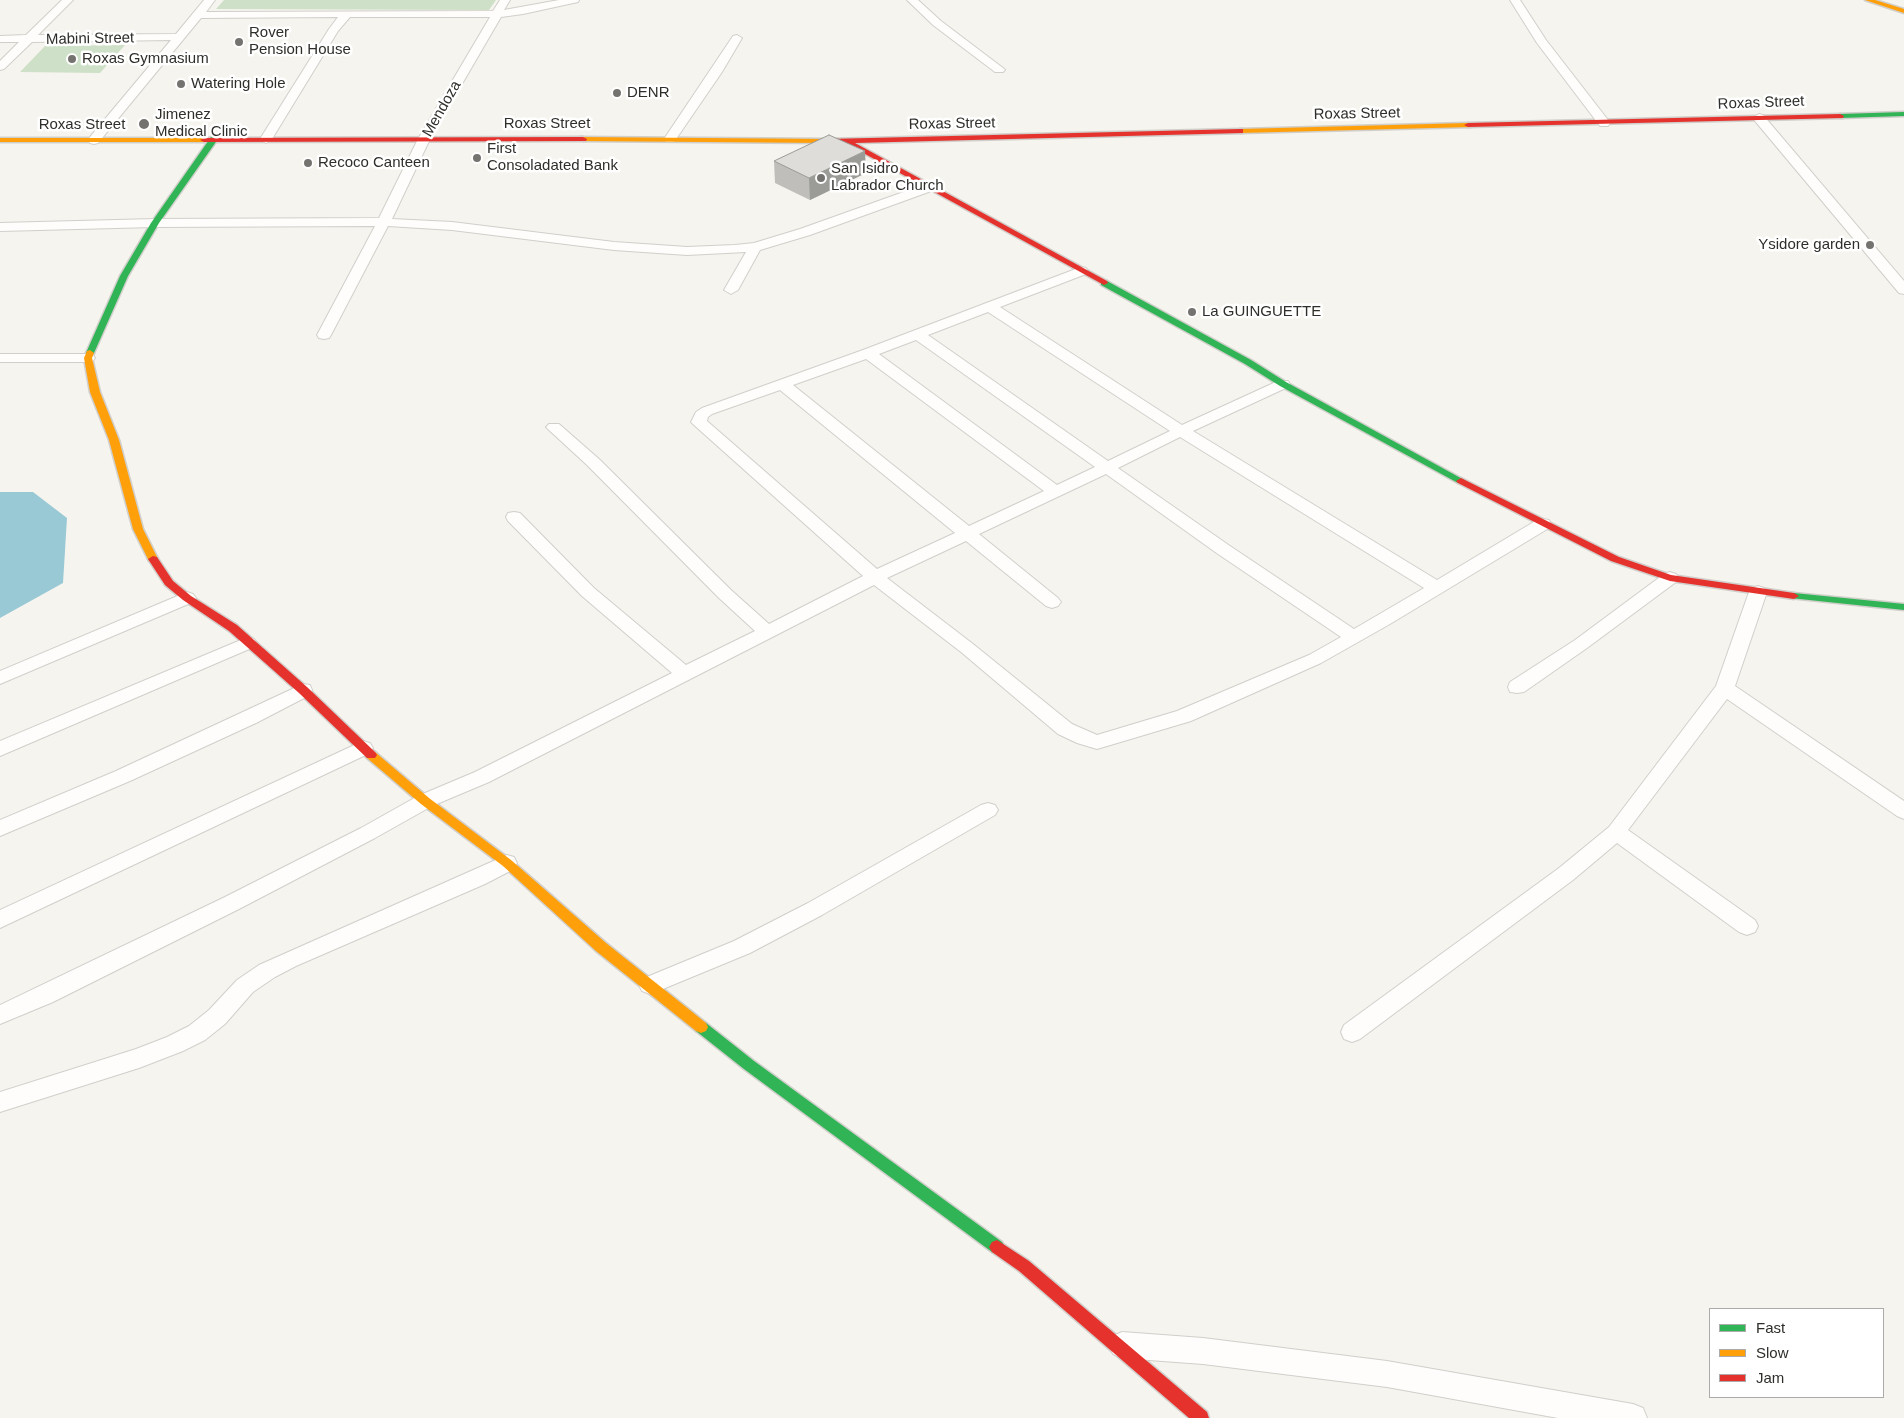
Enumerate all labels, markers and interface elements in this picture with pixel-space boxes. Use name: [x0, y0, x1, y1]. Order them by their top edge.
place label: Rover Pension House: [249, 24, 351, 59]
street label: Mabini Street: [46, 29, 134, 49]
marker: Rover Pension House: [233, 36, 245, 48]
place label: Roxas Gymnasium: [82, 50, 209, 68]
marker: Roxas Gymnasium: [66, 53, 78, 65]
place label: Watering Hole: [191, 75, 285, 93]
marker: Watering Hole: [175, 78, 187, 90]
street label: Mendoza: [419, 78, 465, 140]
place label: DENR: [627, 84, 670, 102]
marker: DENR: [611, 87, 623, 99]
street label: Roxas Street: [1717, 92, 1805, 114]
street label: Roxas Street: [1313, 104, 1401, 124]
place label: Jimenez Medical Clinic: [155, 106, 248, 141]
street label: Roxas Street: [908, 114, 996, 134]
street label: Roxas Street: [504, 115, 590, 133]
street label: Roxas Street: [39, 116, 125, 134]
marker: Jimenez Medical Clinic: [137, 117, 151, 131]
place label: First Consoladated Bank: [487, 140, 618, 175]
marker: First Consoladated Bank: [471, 152, 483, 164]
place label: Recoco Canteen: [318, 154, 430, 172]
marker: Recoco Canteen: [302, 157, 314, 169]
place label: San Isidro Labrador Church: [831, 160, 944, 195]
marker: San Isidro Labrador Church: [815, 172, 827, 184]
place label: Ysidore garden: [1758, 236, 1860, 254]
marker: Ysidore garden: [1864, 239, 1876, 251]
place label: La GUINGUETTE: [1202, 303, 1321, 321]
marker: La GUINGUETTE: [1186, 306, 1198, 318]
legend: [1709, 1308, 1884, 1398]
text: Fast: [1756, 1319, 1785, 1336]
text: Slow: [1756, 1344, 1789, 1361]
text: Jam: [1756, 1369, 1784, 1386]

